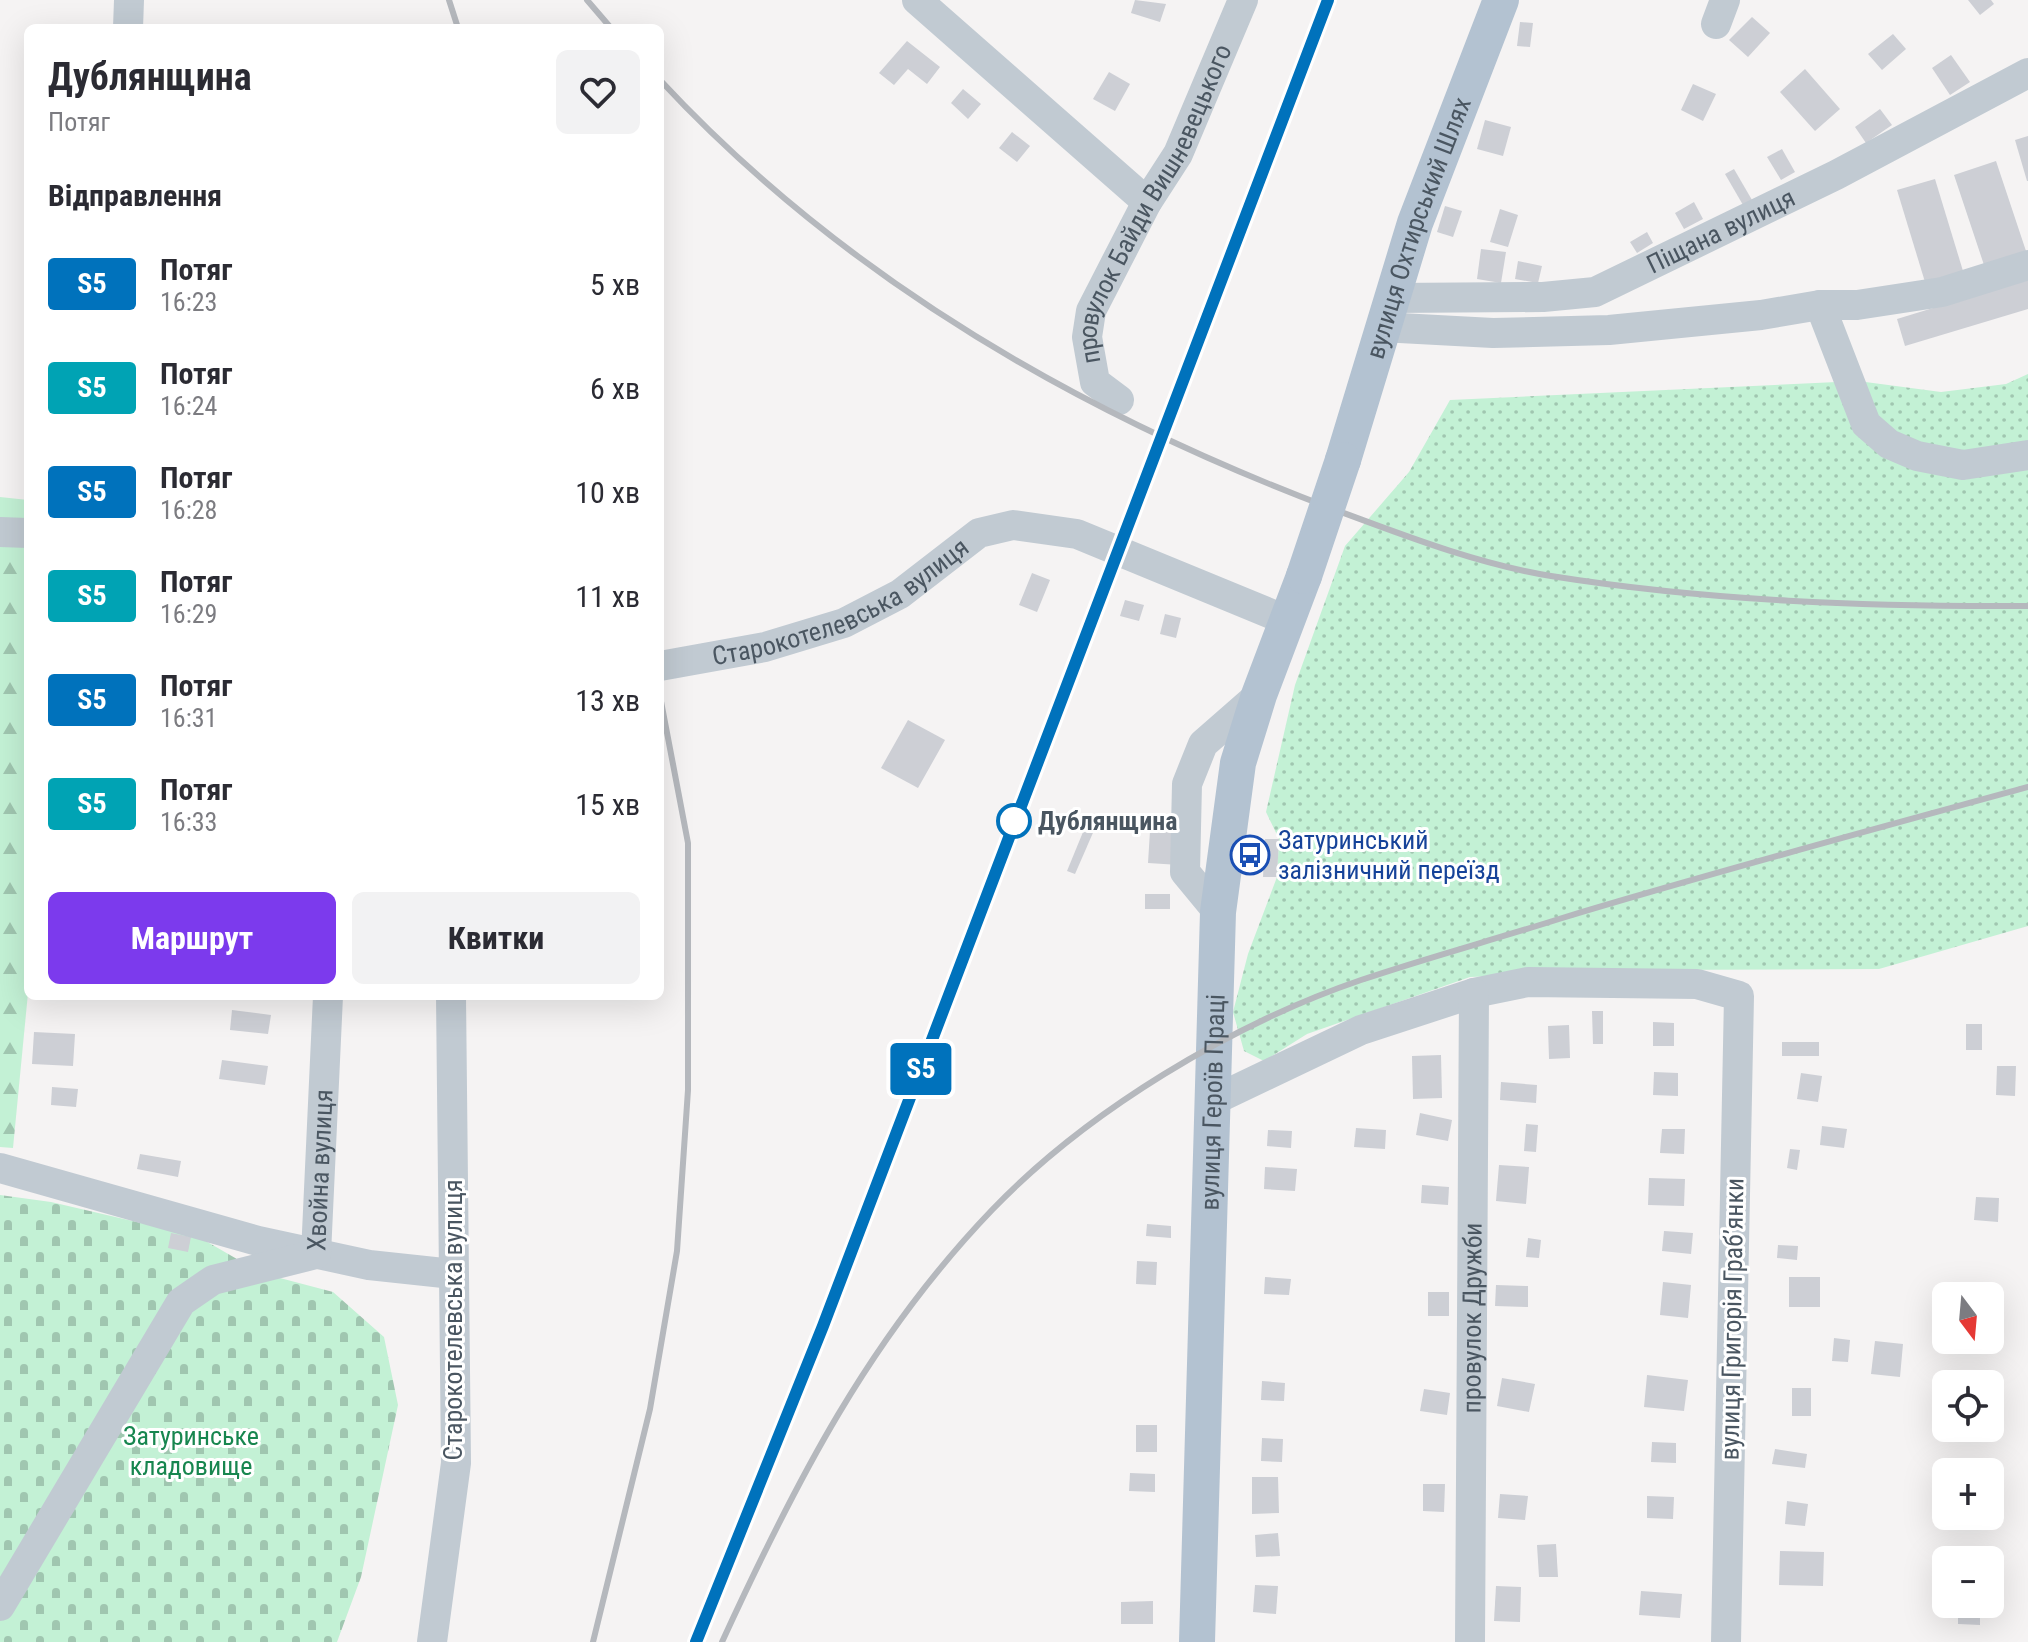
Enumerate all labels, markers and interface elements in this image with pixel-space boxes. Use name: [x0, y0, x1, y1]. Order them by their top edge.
street label: провулок Байди Вишневецького: [1072, 40, 1238, 366]
button: heart: [556, 50, 640, 134]
text: Дублянщина: [48, 55, 252, 99]
street label: вулиця Охтирський Шлях: [1360, 93, 1477, 362]
text: Потяг: [48, 107, 110, 137]
text: Відправлення: [48, 178, 222, 213]
street label: Піщана вулиця: [1642, 182, 1800, 280]
text: Потяг: [160, 252, 232, 287]
text: S5: [77, 267, 107, 300]
text: 5 хв: [590, 267, 640, 302]
text: 16:23: [160, 287, 217, 317]
text: Потяг: [160, 356, 232, 391]
text: S5: [77, 371, 107, 404]
text: 6 хв: [590, 371, 640, 406]
text: 16:24: [160, 391, 217, 421]
text: Потяг: [160, 460, 232, 495]
text: S5: [77, 475, 107, 508]
text: 10 хв: [575, 475, 640, 510]
text: 16:28: [160, 495, 217, 525]
street label: Старокотелевська вулиця: [710, 532, 974, 671]
text: Потяг: [160, 564, 232, 599]
text: S5: [77, 579, 107, 612]
text: 11 хв: [575, 579, 640, 614]
text: 16:29: [160, 599, 217, 629]
text: Потяг: [160, 668, 232, 703]
text: S5: [77, 683, 107, 716]
text: 13 хв: [575, 683, 640, 718]
text: 16:31: [160, 703, 217, 733]
text: Потяг: [160, 772, 232, 807]
text: S5: [77, 787, 107, 820]
text: 15 хв: [575, 787, 640, 822]
marker: Дублянщина: [997, 804, 1031, 838]
place label: Дублянщина: [1038, 806, 1177, 836]
text: 16:33: [160, 807, 217, 837]
place label: Затуринський залізничний переїзд: [1278, 825, 1500, 885]
bus stop icon: Затуринський залізничний переїзд: [1229, 834, 1271, 876]
button: Маршрут: [48, 892, 336, 984]
button: Квитки: [352, 892, 640, 984]
street label: вулиця Героїв Праці: [1194, 993, 1231, 1211]
line badge: S5: [885, 1043, 957, 1095]
text: S5: [906, 1052, 936, 1085]
street label: Хвойна вулиця: [301, 1089, 339, 1251]
street label: вулиця Григорія Грабʼянки: [1715, 1177, 1749, 1461]
street label: Старокотелевська вулиця: [438, 1179, 468, 1461]
street label: провулок Дружби: [1456, 1223, 1488, 1413]
north arrow: [1932, 1282, 2004, 1354]
map controls: [1932, 1282, 2004, 1618]
button: locate: [1932, 1370, 2004, 1442]
park label: Затуринське кладовище: [123, 1421, 259, 1481]
button: +: [1932, 1458, 2004, 1530]
button: −: [1932, 1546, 2004, 1618]

